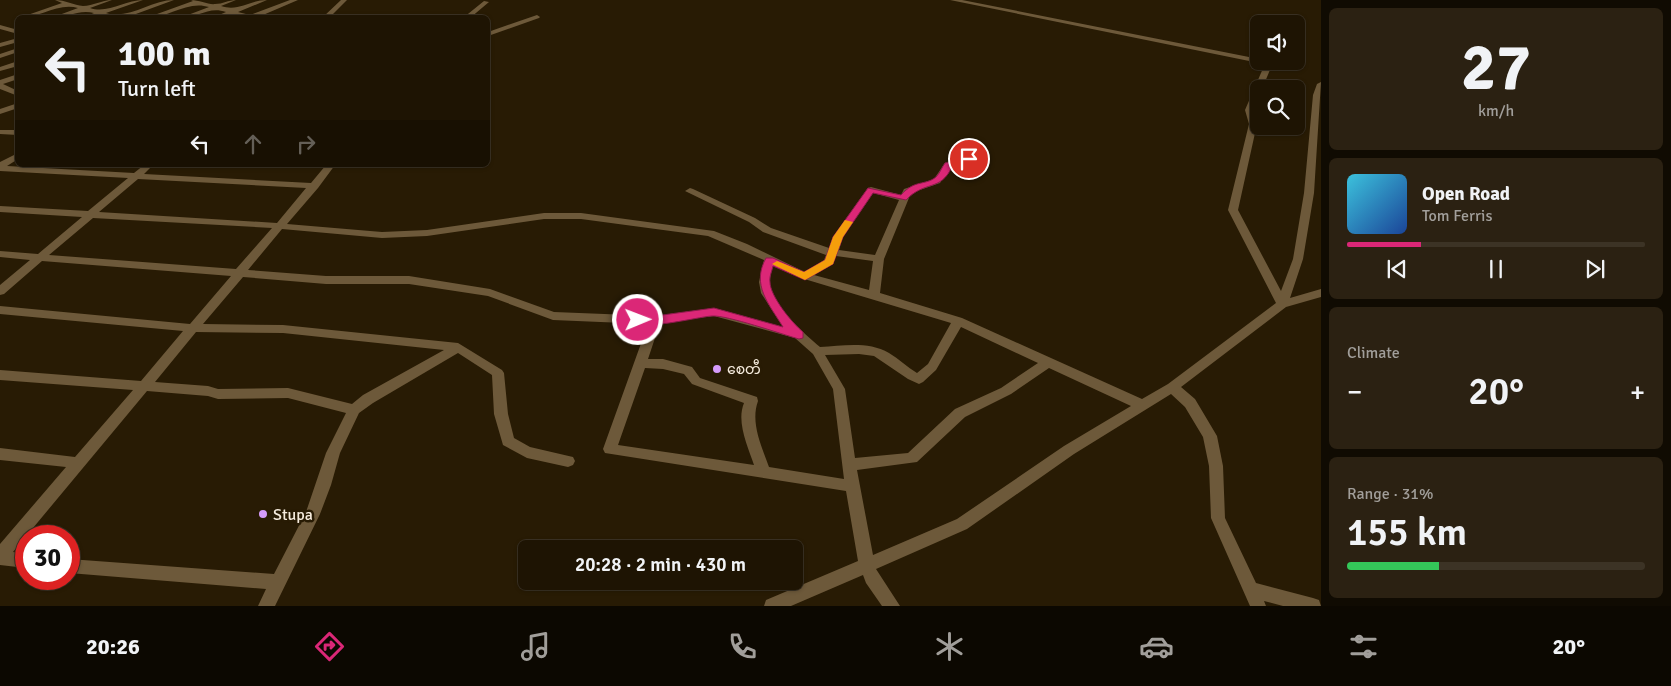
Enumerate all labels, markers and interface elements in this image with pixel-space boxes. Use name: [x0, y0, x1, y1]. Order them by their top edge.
map controls: [1250, 15, 1305, 135]
button: sound: [1250, 15, 1305, 70]
text: 27: [1461, 28, 1531, 108]
text: 100 m: [118, 32, 211, 75]
icon: left: [35, 35, 100, 100]
text: Turn left: [118, 75, 196, 102]
button: search: [1250, 80, 1305, 135]
text: km/h: [1478, 101, 1514, 121]
icon: left: [186, 130, 214, 158]
icon: ahead: [239, 130, 267, 158]
icon: right: [292, 130, 320, 158]
pin: [948, 138, 990, 180]
icon: arrive: [955, 145, 983, 173]
text: Open Road: [1422, 182, 1510, 206]
text: Tom Ferris: [1422, 206, 1492, 226]
icon: previous: [1383, 255, 1411, 283]
icon: pause: [1482, 255, 1510, 283]
icon: next: [1581, 255, 1609, 283]
position arrow: [611, 293, 663, 345]
text: Climate: [1347, 343, 1400, 363]
place label: စေတီ: [727, 359, 761, 378]
marker: စေတီ: [711, 363, 723, 375]
text: 20°: [1468, 368, 1524, 415]
text: −: [1347, 375, 1362, 409]
text: +: [1630, 375, 1645, 409]
text: Range · 31%: [1347, 484, 1433, 504]
place label: Stupa: [273, 505, 313, 525]
marker: Stupa: [257, 508, 269, 520]
text: 155 km: [1347, 509, 1467, 556]
speed limit sign: 30: [15, 525, 80, 590]
text: 20:28 · 2 min · 430 m: [575, 553, 746, 577]
icon: directions: [312, 629, 347, 664]
icon: music: [518, 629, 553, 664]
icon: phone: [725, 629, 760, 664]
icon: climate: [932, 629, 967, 664]
icon: car: [1139, 629, 1174, 664]
icon: filters: [1346, 629, 1381, 664]
text: 20:26: [86, 633, 140, 660]
text: 20°: [1552, 633, 1585, 660]

